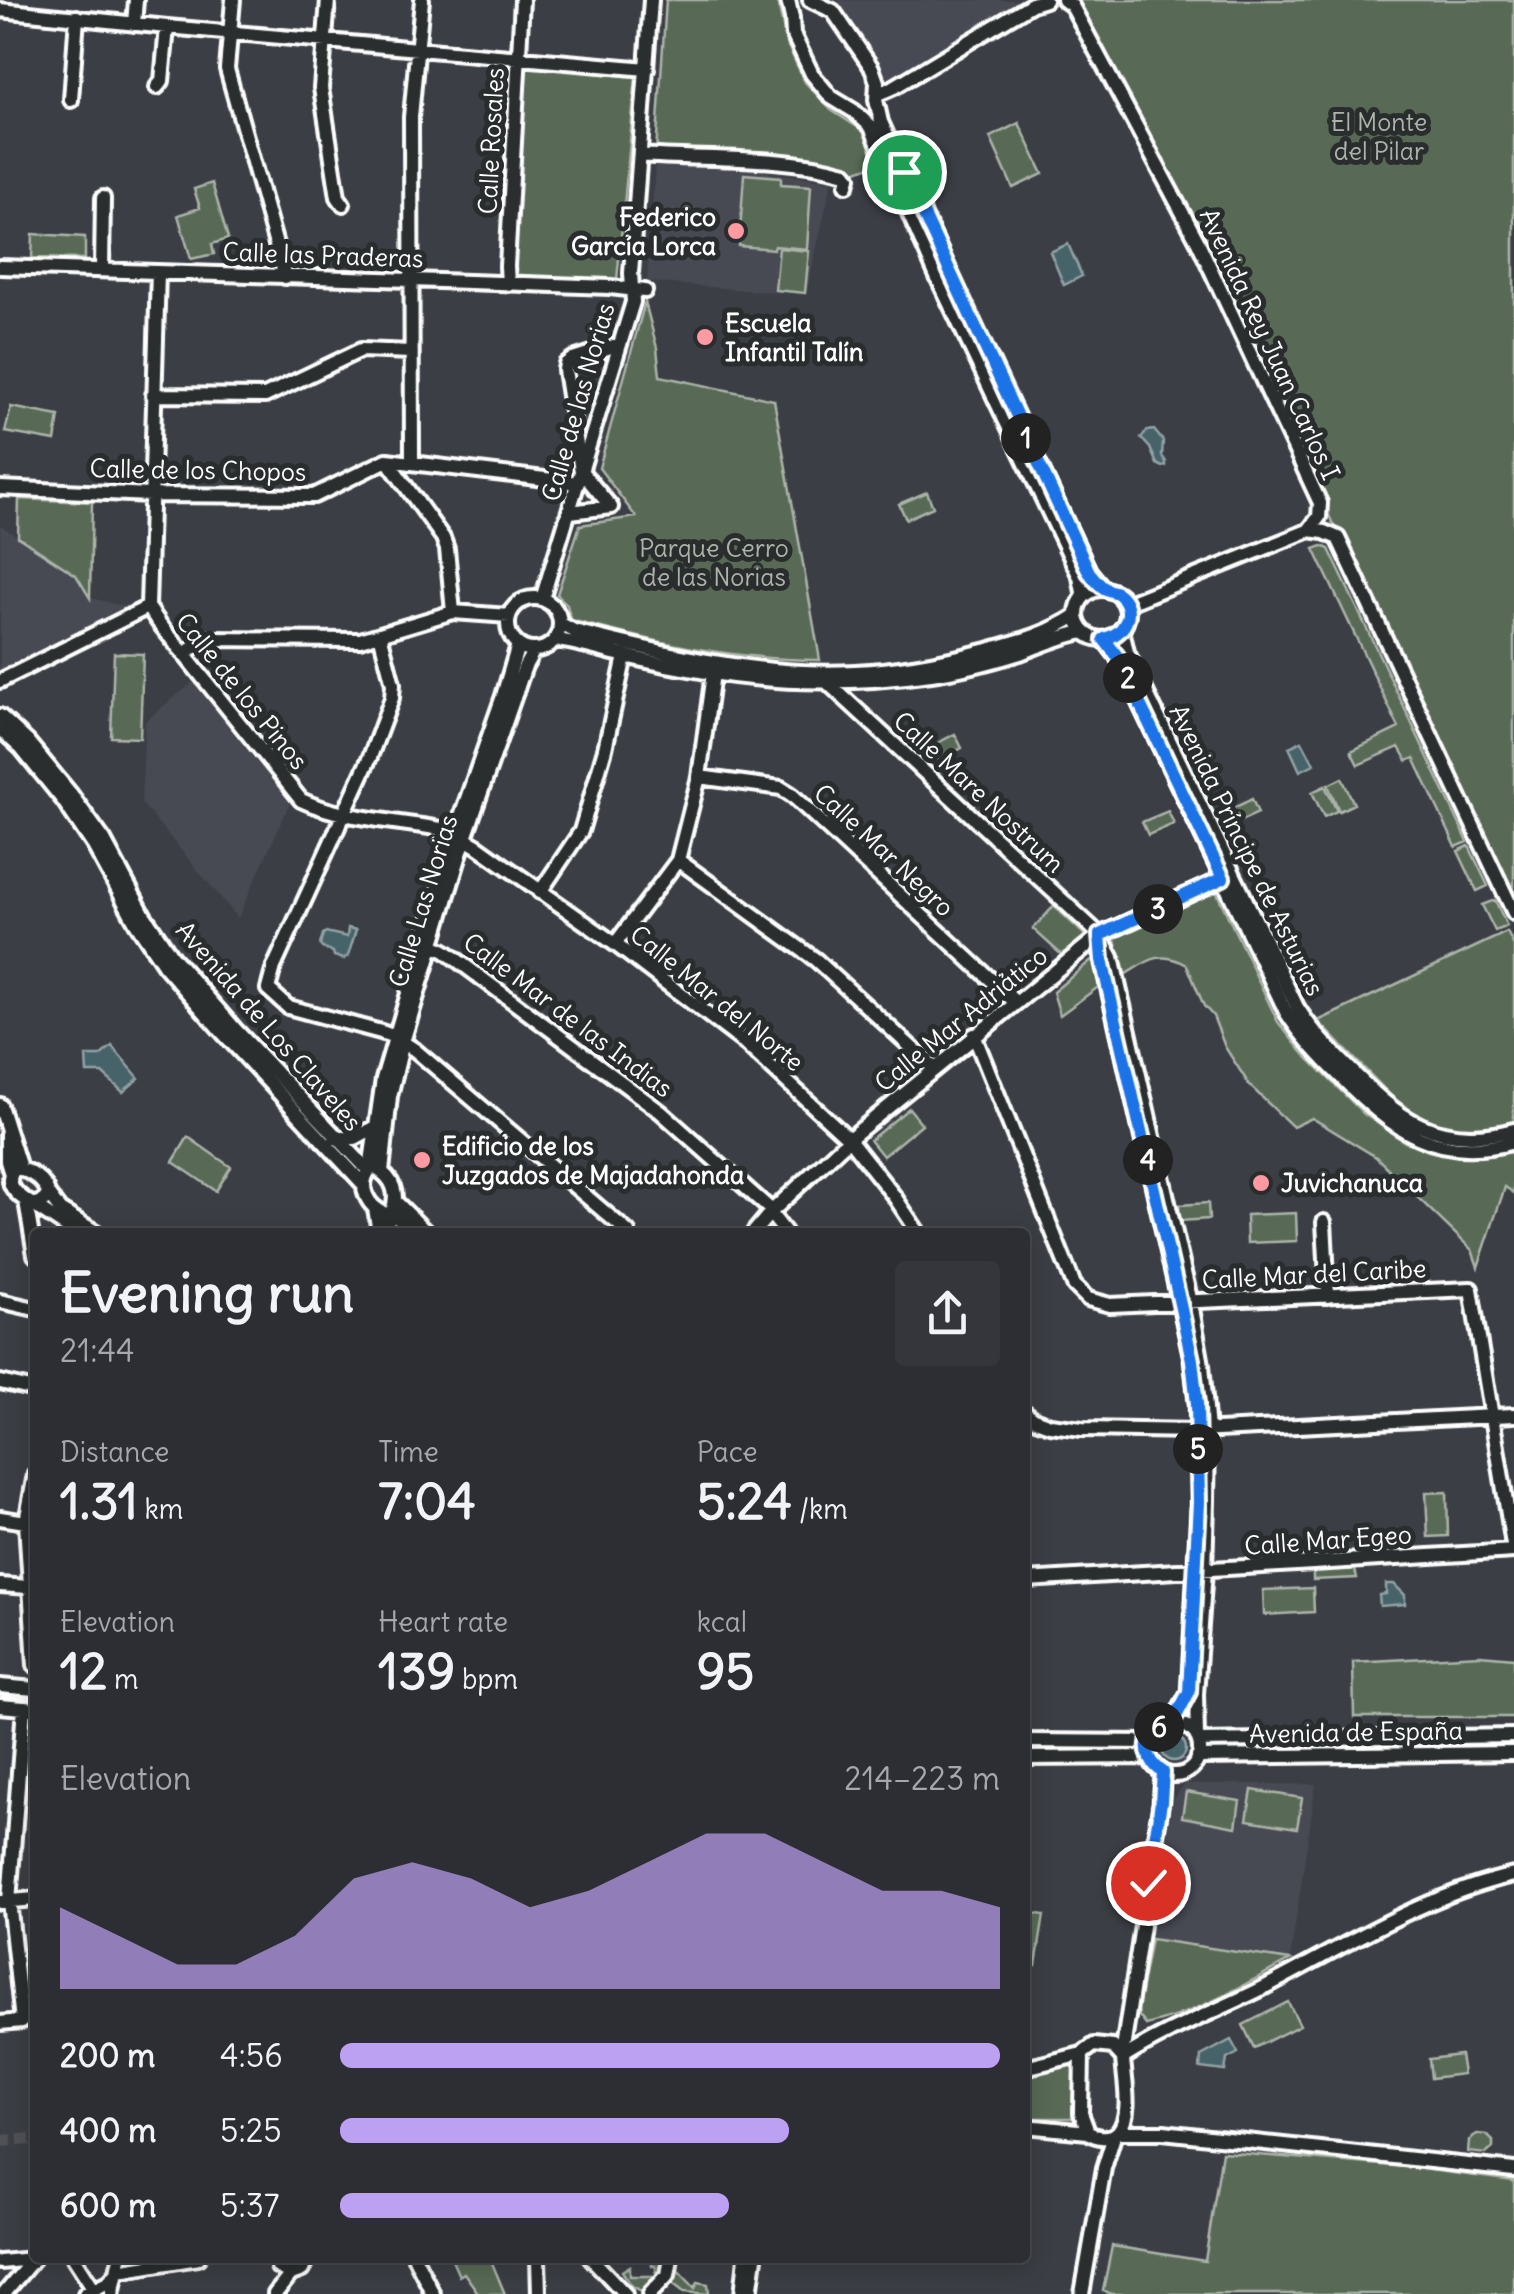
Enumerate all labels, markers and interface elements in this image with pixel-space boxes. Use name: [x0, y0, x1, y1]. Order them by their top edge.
street label: Calle Rosales: [471, 67, 511, 215]
park label: El Monte del Pilar: [1331, 106, 1427, 167]
pin: [862, 130, 947, 215]
icon: arrive: [877, 145, 932, 200]
place label: Federico García Lorca: [571, 201, 716, 262]
street label: Avenida Rey Juan Carlos I: [1193, 203, 1347, 485]
marker: Federico García Lorca: [725, 220, 747, 242]
street label: Calle las Praderas: [222, 236, 424, 274]
street label: Calle de las Norias: [534, 299, 622, 505]
place label: Escuela Infantil Talín: [725, 307, 864, 368]
marker: Escuela Infantil Talín: [694, 326, 716, 348]
pin: 1: [1001, 413, 1051, 463]
text: 1: [1020, 420, 1032, 456]
street label: Calle de los Chopos: [89, 452, 307, 488]
park label: Parque Cerro de las Norias: [639, 532, 789, 593]
street label: Calle de los Pinos: [169, 606, 315, 776]
pin: 2: [1103, 653, 1153, 703]
text: 2: [1120, 660, 1136, 696]
street label: Avenida Príncipe de Asturias: [1163, 699, 1331, 1001]
street label: Calle Mare Nostrum: [887, 705, 1071, 879]
street label: Calle Mar Negro: [807, 777, 961, 923]
street label: Calle Las Norias: [382, 811, 464, 991]
pin: 3: [1133, 884, 1183, 934]
text: 3: [1150, 891, 1166, 927]
street label: Avenida de Los Claveles: [169, 915, 369, 1137]
street label: Calle Mar del Norte: [624, 918, 810, 1078]
street label: Calle Mar de las Indias: [457, 926, 679, 1104]
street label: Calle Mar Adriático: [868, 940, 1054, 1098]
place label: Edificio de los Juzgados de Majadahonda: [442, 1130, 744, 1191]
pin: 4: [1123, 1135, 1173, 1185]
text: 4: [1140, 1142, 1156, 1178]
marker: Edificio de los Juzgados de Majadahonda: [411, 1149, 433, 1171]
place label: Juvichanuca: [1281, 1167, 1423, 1199]
marker: Juvichanuca: [1250, 1172, 1272, 1194]
street label: Calle Mar del Caribe: [1201, 1252, 1427, 1296]
text: Evening run: [60, 1258, 354, 1327]
button: share: [895, 1261, 1000, 1366]
text: 21:44: [60, 1330, 134, 1371]
pin: 5: [1173, 1424, 1223, 1474]
text: 5: [1190, 1431, 1206, 1467]
text: Distance: [60, 1434, 169, 1470]
text: Time: [378, 1434, 439, 1470]
text: Pace: [697, 1434, 758, 1470]
text: 1.31: [60, 1470, 138, 1533]
text: 7:04: [378, 1470, 476, 1533]
text: 5:24: [697, 1470, 792, 1533]
text: km: [138, 1491, 183, 1527]
text: /km: [792, 1491, 848, 1527]
street label: Calle Mar Egeo: [1243, 1518, 1413, 1562]
text: Elevation: [60, 1604, 175, 1640]
text: Heart rate: [378, 1604, 508, 1640]
text: kcal: [697, 1604, 747, 1640]
text: 12: [60, 1640, 107, 1703]
text: 139: [378, 1640, 455, 1703]
text: 95: [697, 1640, 754, 1703]
text: m: [107, 1661, 138, 1697]
text: bpm: [455, 1661, 518, 1697]
pin: 6: [1134, 1702, 1184, 1752]
text: 6: [1151, 1709, 1167, 1745]
street label: Avenida de España: [1249, 1714, 1463, 1750]
text: Elevation: [60, 1758, 191, 1799]
text: 214–223 m: [844, 1758, 1000, 1799]
pin: [1106, 1841, 1191, 1926]
icon: check: [1121, 1856, 1176, 1911]
text: 200 m: [60, 2035, 155, 2076]
text: 4:56: [220, 2035, 283, 2076]
text: 400 m: [60, 2110, 156, 2151]
text: 5:25: [220, 2110, 282, 2151]
text: 600 m: [60, 2185, 156, 2226]
text: 5:37: [220, 2185, 280, 2226]

